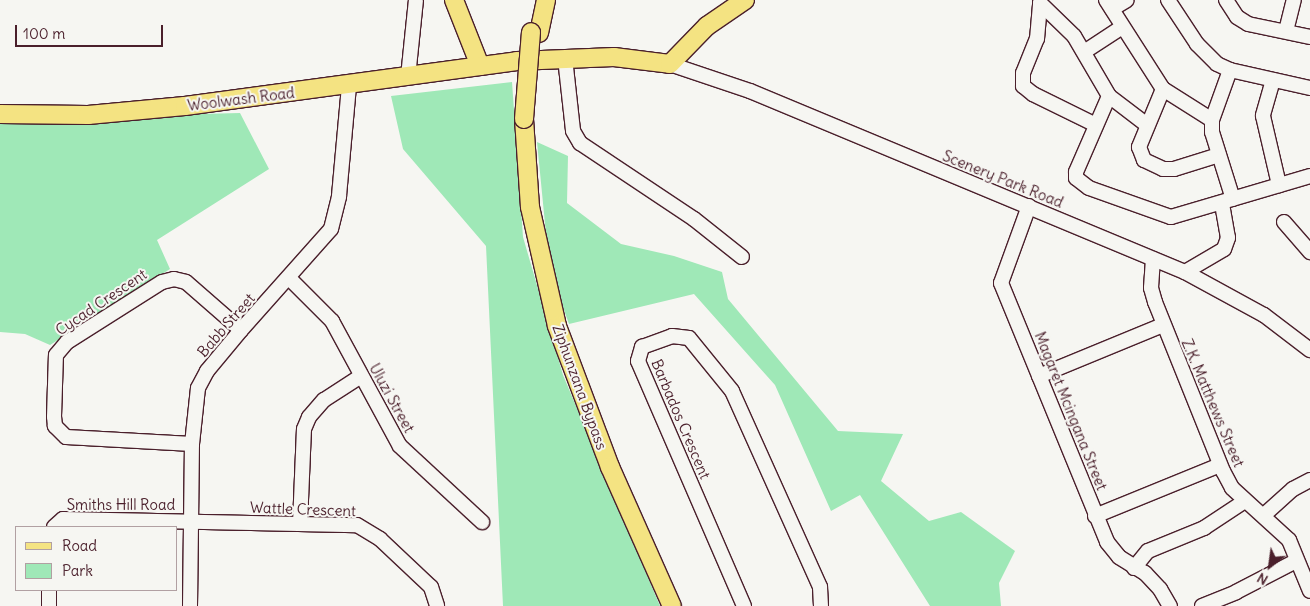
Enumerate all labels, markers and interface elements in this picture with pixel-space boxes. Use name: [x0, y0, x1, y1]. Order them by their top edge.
scale bar: [18, 15, 165, 47]
text: 100 m: [23, 24, 65, 43]
street label: Woolwash Road: [186, 83, 296, 115]
street label: Scenery Park Road: [940, 147, 1066, 211]
street label: Cycad Crescent: [52, 265, 150, 339]
street label: Babb Street: [193, 289, 259, 361]
street label: Ziphunzana Bypass: [549, 322, 611, 452]
street label: Magaret Mcingana Street: [1031, 329, 1111, 493]
street label: Z.K. Matthews Street: [1178, 336, 1248, 470]
street label: Barbados Crescent: [648, 356, 714, 482]
street label: Uluzi Street: [366, 360, 418, 436]
street label: Smiths Hill Road: [67, 496, 175, 514]
street label: Wattle Crescent: [250, 498, 356, 520]
legend: [15, 526, 178, 591]
text: Road: [62, 536, 97, 555]
north arrow: [1245, 541, 1295, 591]
text: Park: [62, 561, 93, 580]
text: N: [1254, 569, 1271, 589]

